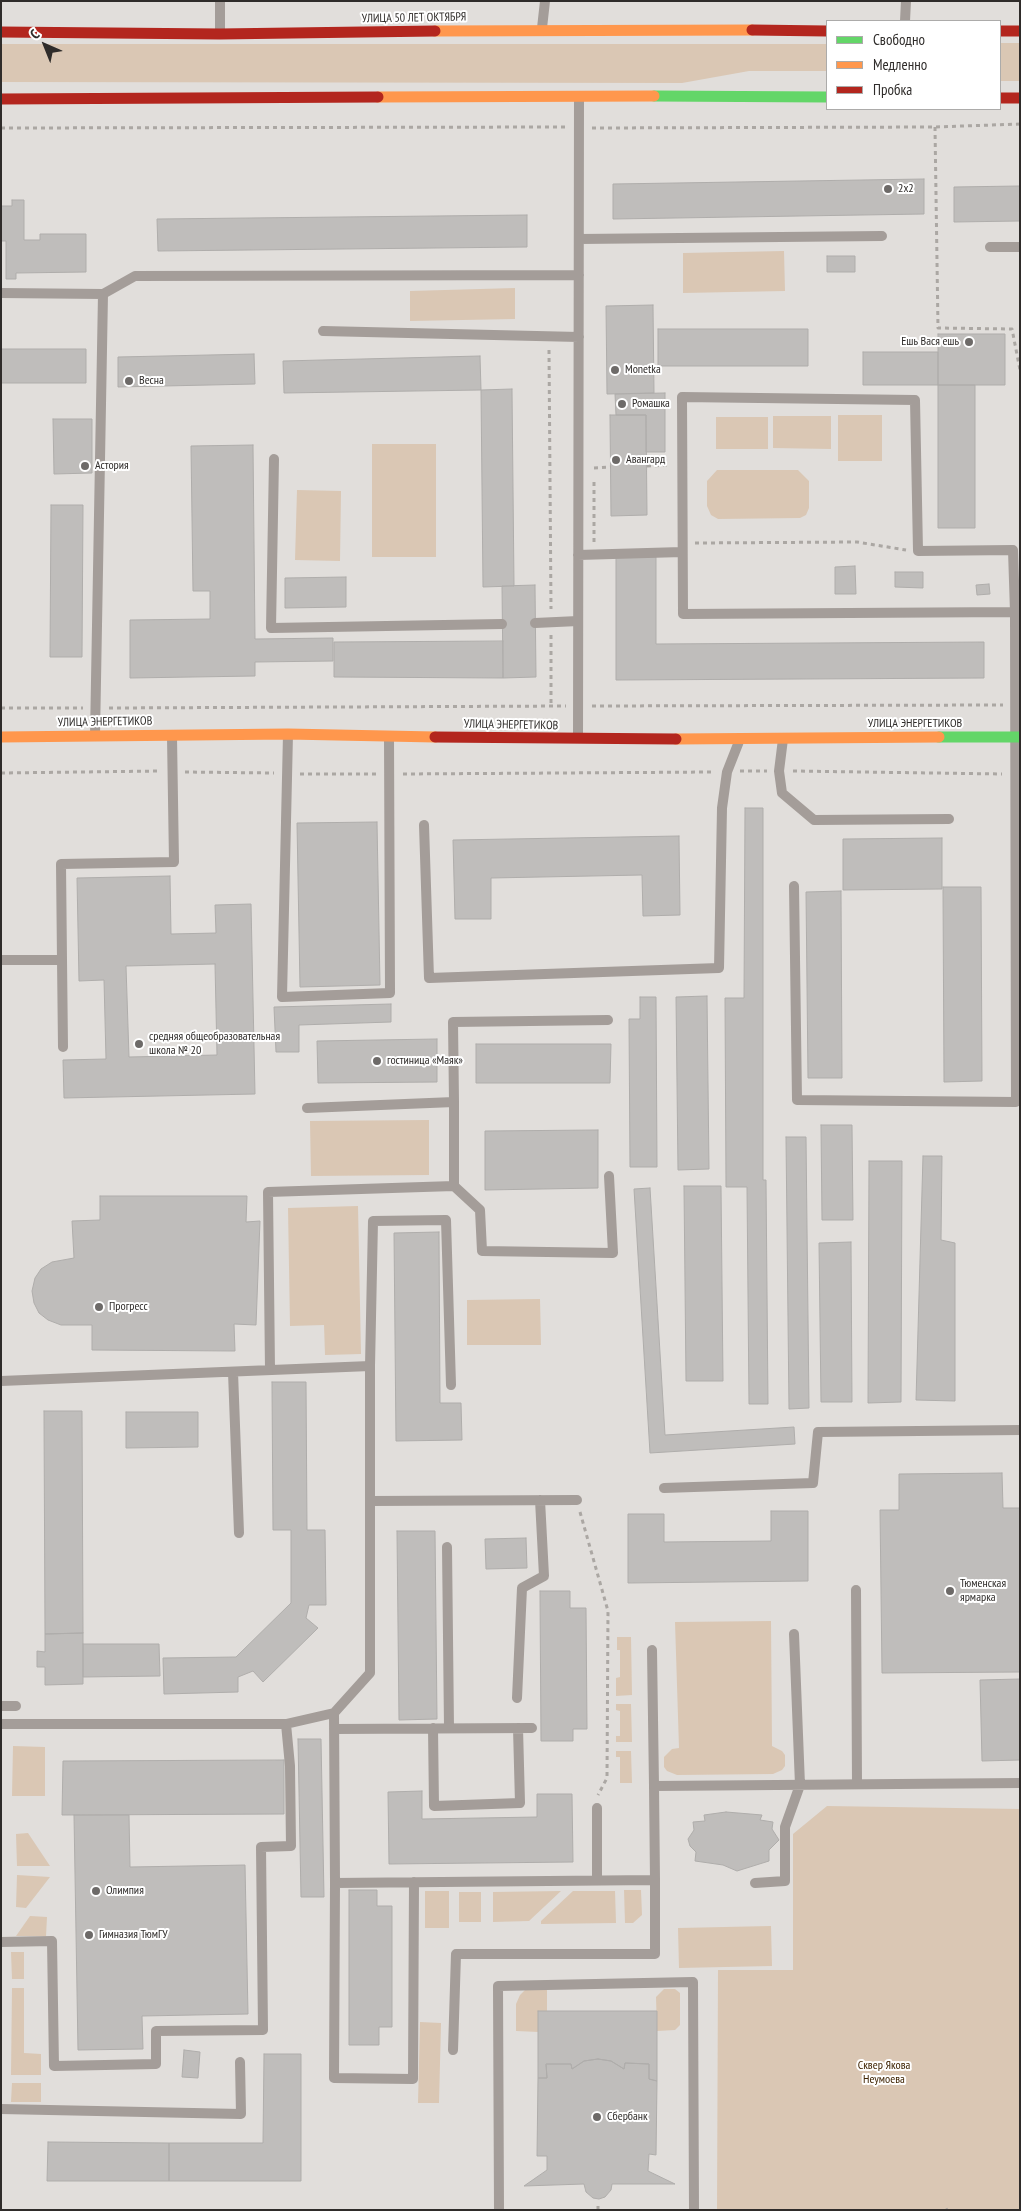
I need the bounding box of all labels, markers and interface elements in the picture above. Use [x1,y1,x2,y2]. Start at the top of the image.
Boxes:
street label: УЛИЦА 50 ЛЕТ ОКТЯБРЯ [362,10,466,26]
north arrow [20,20,70,70]
legend [826,20,1001,110]
text: С [26,26,43,43]
text: Свободно [873,30,925,49]
text: Медленно [873,55,927,74]
text: Пробка [873,80,912,99]
place label: 2х2 [898,182,914,196]
marker: 2х2 [882,183,894,195]
place label: Ешь Вася ешь [901,335,959,349]
marker: Ешь Вася ешь [963,336,975,348]
place label: Monetka [625,363,661,377]
marker: Monetka [609,364,621,376]
place label: Весна [139,374,164,388]
marker: Весна [123,375,135,387]
place label: Ромашка [632,397,670,411]
marker: Ромашка [616,398,628,410]
place label: Авангард [626,453,665,467]
marker: Авангард [610,454,622,466]
place label: Астория [95,459,129,473]
marker: Астория [79,460,91,472]
street label: УЛИЦА ЭНЕРГЕТИКОВ [58,714,152,730]
street label: УЛИЦА ЭНЕРГЕТИКОВ [464,717,558,733]
street label: УЛИЦА ЭНЕРГЕТИКОВ [868,717,962,731]
place label: средняя общеобразовательная школа № 20 [149,1030,280,1058]
marker: средняя общеобразовательная школа № 20 [133,1038,145,1050]
place label: гостиница «Маяк» [387,1054,463,1068]
marker: гостиница «Маяк» [371,1055,383,1067]
place label: Прогресс [109,1300,148,1314]
marker: Прогресс [93,1301,105,1313]
place label: Тюменская ярмарка [960,1577,1006,1605]
marker: Тюменская ярмарка [944,1585,956,1597]
place label: Олимпия [106,1884,144,1898]
marker: Олимпия [90,1885,102,1897]
place label: Гимназия ТюмГУ [99,1928,168,1942]
marker: Гимназия ТюмГУ [83,1929,95,1941]
park label: Сквер Якова Неумоева [858,2059,910,2087]
place label: Сбербанк [607,2110,648,2124]
marker: Сбербанк [591,2111,603,2123]

